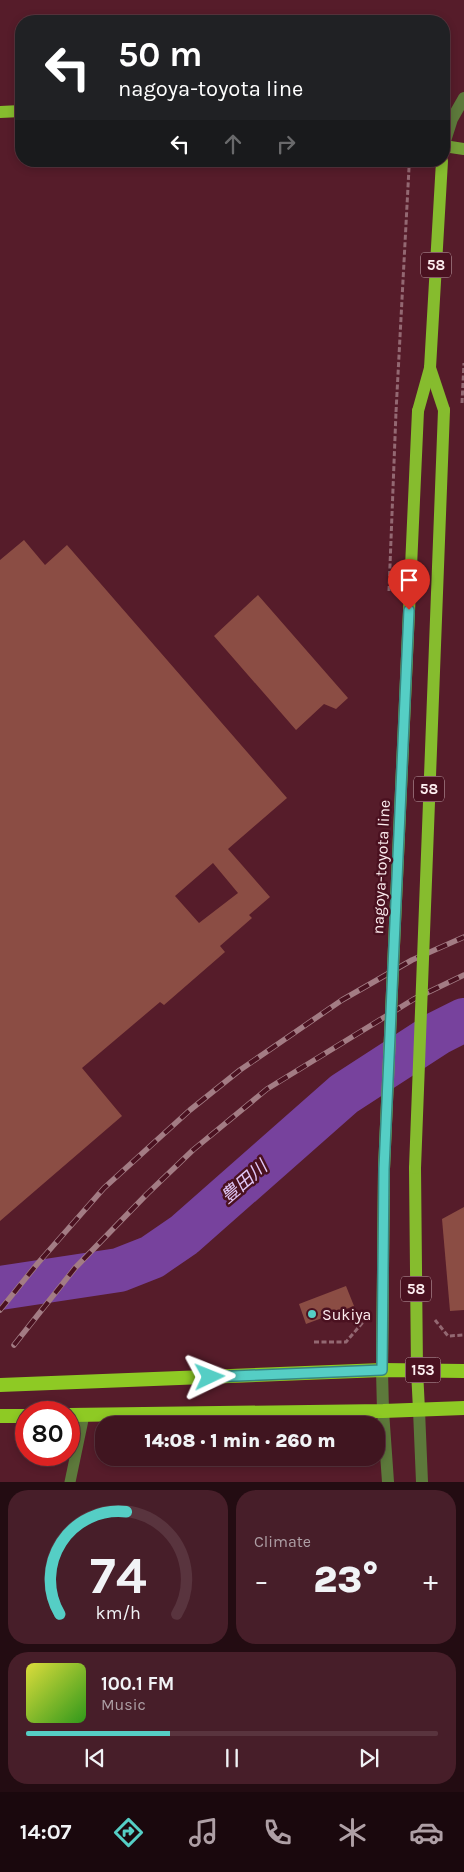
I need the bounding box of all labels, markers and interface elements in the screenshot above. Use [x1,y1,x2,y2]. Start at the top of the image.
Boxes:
text: 50 m [118,34,203,75]
icon: left [35,35,100,100]
text: nagoya-toyota line [118,76,303,102]
icon: left [166,130,194,158]
icon: ahead [219,130,247,158]
icon: right [272,130,300,158]
road number: 58 [421,252,451,278]
pin [388,559,430,610]
icon: arrive [395,566,423,594]
road number: 58 [414,776,444,802]
street label: nagoya-toyota line [368,799,394,935]
water label: 豊田川 [216,1155,273,1208]
road number: 58 [401,1276,431,1302]
place label: Sukiya [322,1305,371,1324]
marker: Sukiya [306,1308,318,1320]
position arrow [183,1350,235,1402]
road number: 153 [406,1358,440,1382]
speed limit sign: 80 [15,1401,80,1466]
text: 14:08 · 1 min · 260 m [144,1430,336,1452]
text: Climate [254,1532,311,1551]
text: 74 [90,1545,146,1606]
text: 23° [313,1557,379,1602]
text: − [254,1564,269,1597]
text: + [423,1564,438,1597]
text: km/h [95,1603,141,1624]
text: 100.1 FM [101,1673,174,1695]
text: Music [101,1695,146,1714]
icon: previous [81,1744,109,1772]
icon: pause [218,1744,246,1772]
icon: next [355,1744,383,1772]
icon: directions [111,1815,146,1850]
icon: music [186,1815,221,1850]
icon: phone [260,1815,295,1850]
icon: climate [335,1815,370,1850]
icon: car [409,1815,444,1850]
text: 14:07 [20,1819,72,1845]

